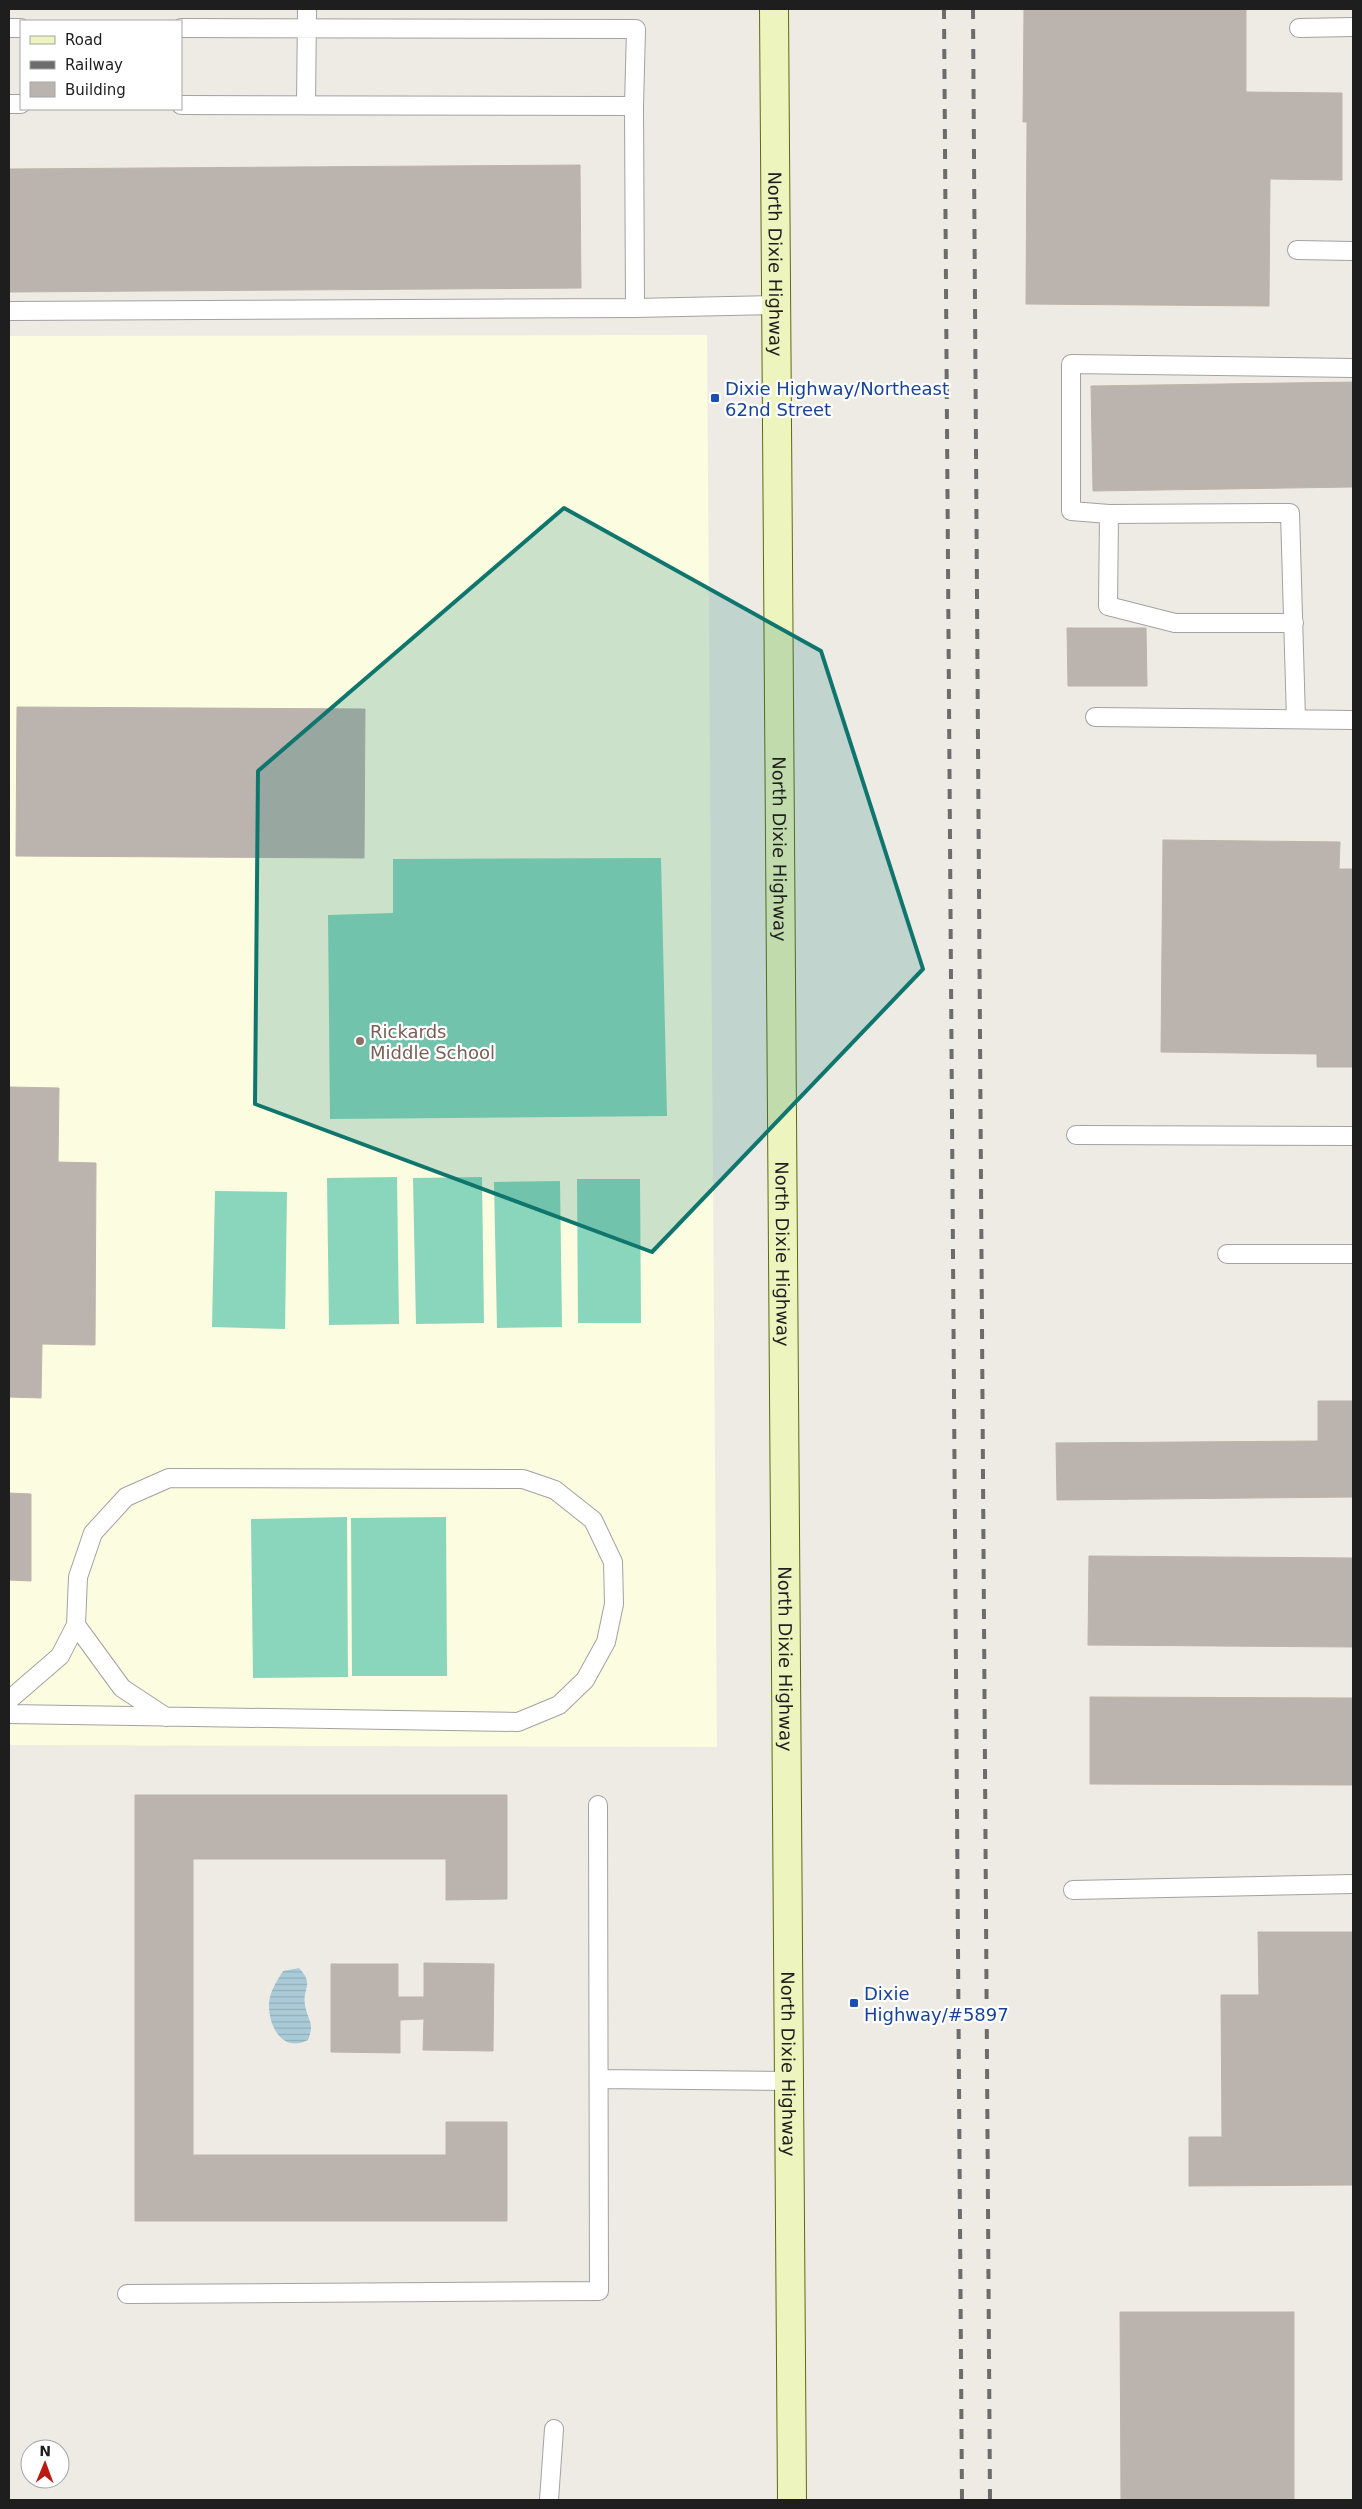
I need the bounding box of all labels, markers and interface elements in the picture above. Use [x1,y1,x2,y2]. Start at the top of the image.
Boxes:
legend [20,20,182,110]
text: Road [65,31,103,49]
text: Railway [65,56,123,74]
text: Building [65,81,126,99]
street label: North Dixie Highway [765,171,787,357]
place label: Dixie Highway/Northeast 62nd Street [725,378,949,420]
marker: Dixie Highway/Northeast 62nd Street [709,392,721,404]
street label: North Dixie Highway [769,756,791,942]
place label: Rickards Middle School [370,1021,495,1063]
marker: Rickards Middle School [354,1035,366,1047]
street label: North Dixie Highway [772,1161,794,1347]
street label: North Dixie Highway [775,1566,797,1752]
street label: North Dixie Highway [778,1971,800,2157]
place label: Dixie Highway/#5897 [864,1983,1009,2025]
marker: Dixie Highway/#5897 [848,1997,860,2009]
north arrow [20,2439,70,2489]
text: N [39,2443,51,2459]

